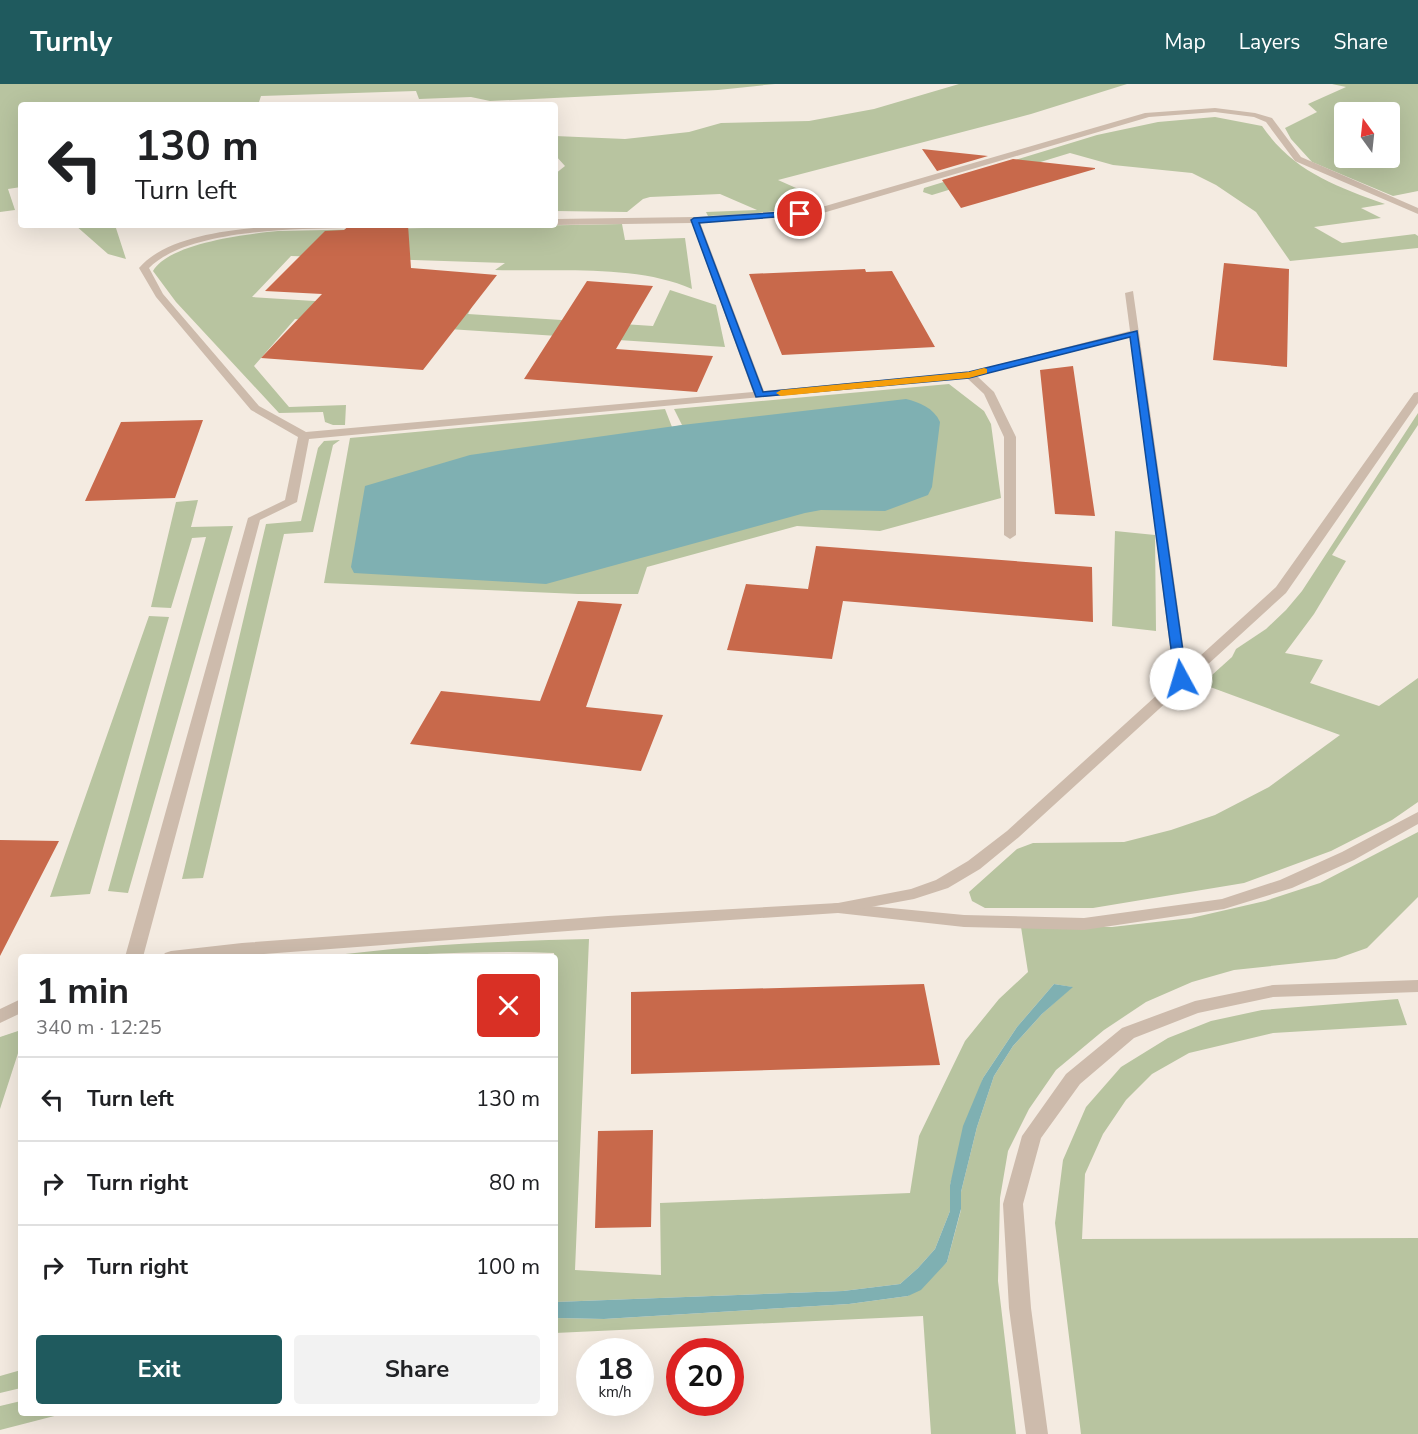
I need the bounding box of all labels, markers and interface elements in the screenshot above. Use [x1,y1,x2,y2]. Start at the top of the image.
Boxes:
text: Turnly [30,23,112,61]
text: Map [1164,28,1206,56]
text: Layers [1239,28,1300,56]
text: Share [1333,28,1388,56]
north arrow [1334,102,1400,168]
map controls [1334,102,1400,168]
text: 130 m [135,118,259,175]
icon: left [36,126,114,204]
text: Turn left [135,172,236,209]
pin [774,188,825,239]
icon: arrive [783,197,816,230]
position arrow [1149,647,1213,711]
text: 1 min [36,967,129,1016]
button: close [477,974,540,1037]
text: 340 m · 12:25 [36,1014,162,1041]
icon: left [36,1083,69,1116]
text: Turn left [87,1084,174,1114]
text: 130 m [476,1084,540,1114]
icon: right [36,1167,69,1200]
text: Turn right [87,1168,188,1198]
text: 80 m [489,1168,540,1198]
icon: right [36,1251,69,1284]
text: Turn right [87,1252,188,1282]
text: 100 m [476,1252,540,1282]
button: Exit [36,1335,282,1404]
button: Share [294,1335,540,1404]
speed limit sign: 20 [666,1338,744,1416]
text: 18 [597,1349,633,1390]
text: km/h [598,1382,632,1402]

